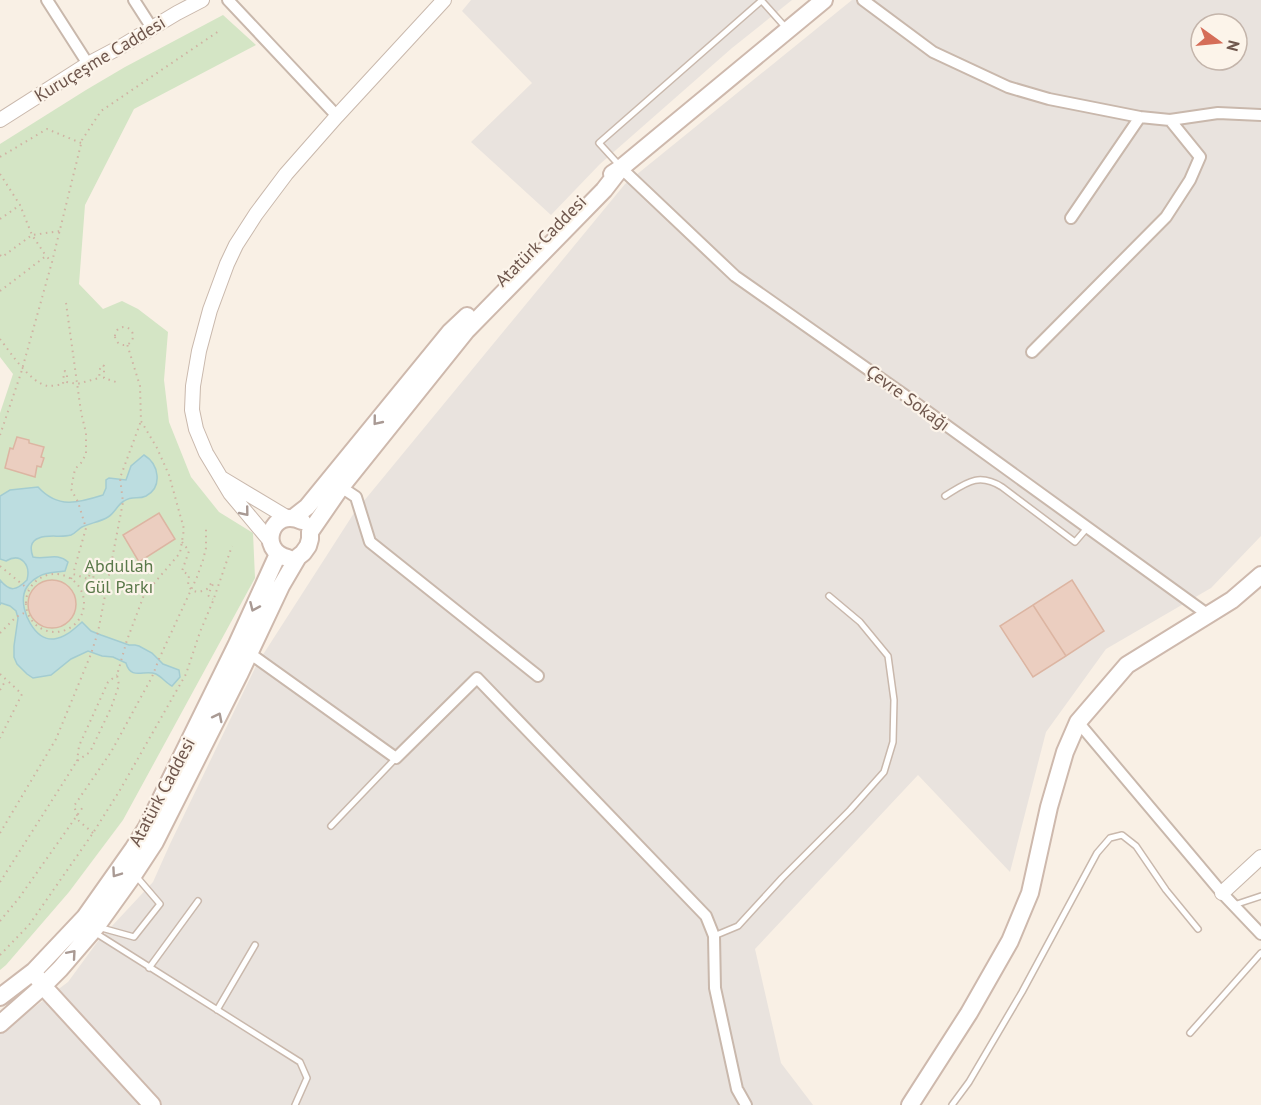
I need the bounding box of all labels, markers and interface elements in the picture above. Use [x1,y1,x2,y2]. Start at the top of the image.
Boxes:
street label: Kuruçeşme Caddesi [30,10,169,107]
north arrow [1189,12,1249,72]
text: N [1222,38,1245,54]
street label: Atatürk Caddesi [490,190,591,291]
street label: Çevre Sokağı [862,359,955,436]
one-way arrow [373,414,384,425]
one-way arrow [237,505,248,516]
park label: Abdullah Gül Parkı [85,554,153,598]
one-way arrow [249,601,261,612]
one-way arrow [210,713,222,724]
street label: Atatürk Caddesi [123,733,200,850]
one-way arrow [112,867,123,878]
one-way arrow [65,950,76,961]

